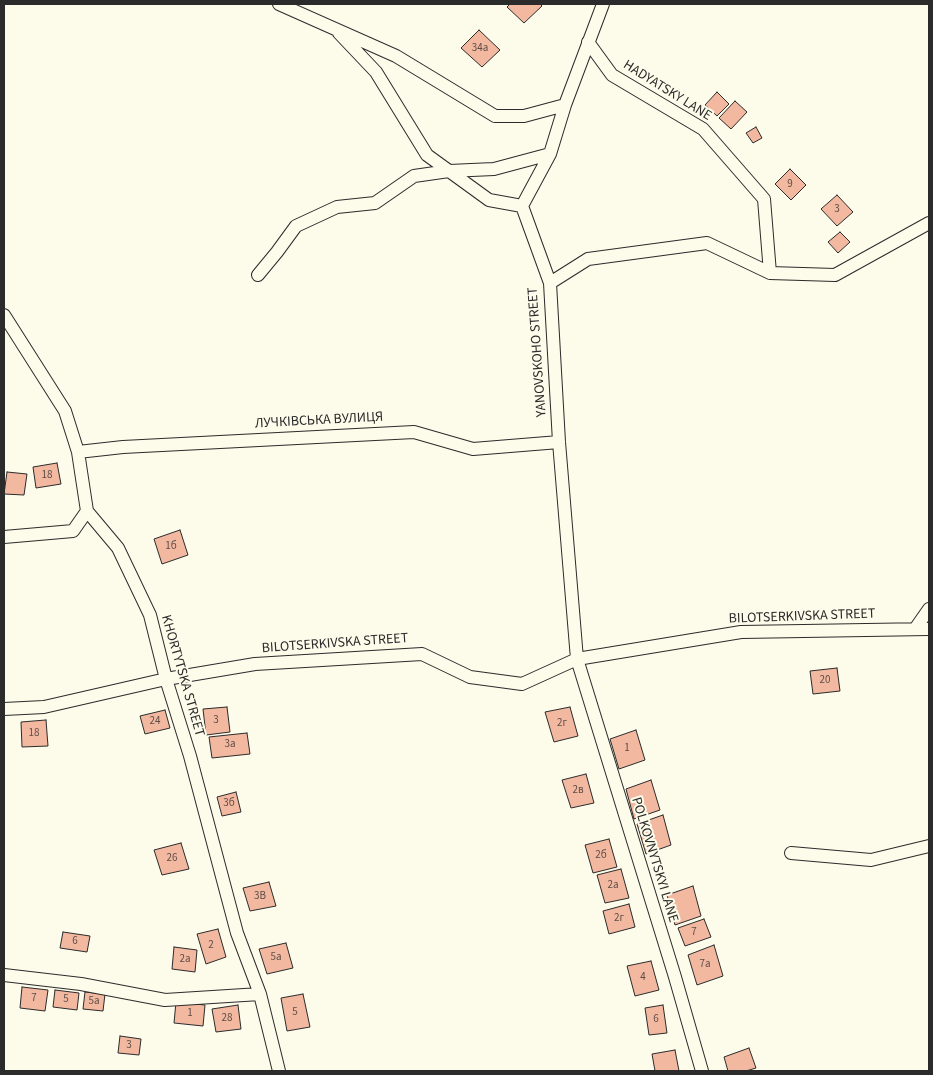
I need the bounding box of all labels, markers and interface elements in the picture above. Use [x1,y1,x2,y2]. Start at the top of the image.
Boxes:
house number: 34а [472,42,488,56]
street label: HADYATSKY LANE [620,57,714,125]
house number: 9 [787,178,793,192]
house number: 3 [834,203,840,217]
street label: YANOVSKOHO STREET [525,287,551,417]
street label: ЛУЧКІВСЬКА ВУЛИЦЯ [254,409,384,433]
house number: 18 [42,469,52,483]
house number: 1б [165,540,177,554]
street label: BILOTSERKIVSKA STREET [728,606,876,628]
street label: KHORTYTSKA STREET [157,613,207,739]
street label: BILOTSERKIVSKA STREET [261,631,409,657]
house number: 20 [820,674,830,688]
house number: 3 [213,714,219,728]
house number: 24 [150,715,160,729]
house number: 2г [557,717,567,731]
house number: 18 [29,727,39,741]
house number: 3а [224,738,236,752]
house number: 1 [624,742,630,756]
house number: 2в [572,784,584,798]
street label: POLKOVNYTSKYI LANE [627,795,681,925]
house number: 3б [223,797,235,811]
house number: 2б [595,849,607,863]
house number: 26 [167,852,177,866]
house number: 2а [607,879,619,893]
house number: 3В [254,890,266,904]
house number: 2г [614,912,624,926]
house number: 7 [691,926,697,940]
house number: 6 [72,935,78,949]
house number: 2 [208,939,214,953]
house number: 5а [270,951,282,965]
house number: 2а [179,953,191,967]
house number: 7а [699,958,711,972]
house number: 4 [640,971,646,985]
house number: 7 [31,992,37,1006]
house number: 5 [63,993,69,1007]
house number: 5а [88,995,100,1009]
house number: 5 [292,1006,298,1020]
house number: 1 [187,1007,193,1021]
house number: 28 [222,1012,232,1026]
house number: 6 [653,1013,659,1027]
house number: 3 [126,1039,132,1053]

